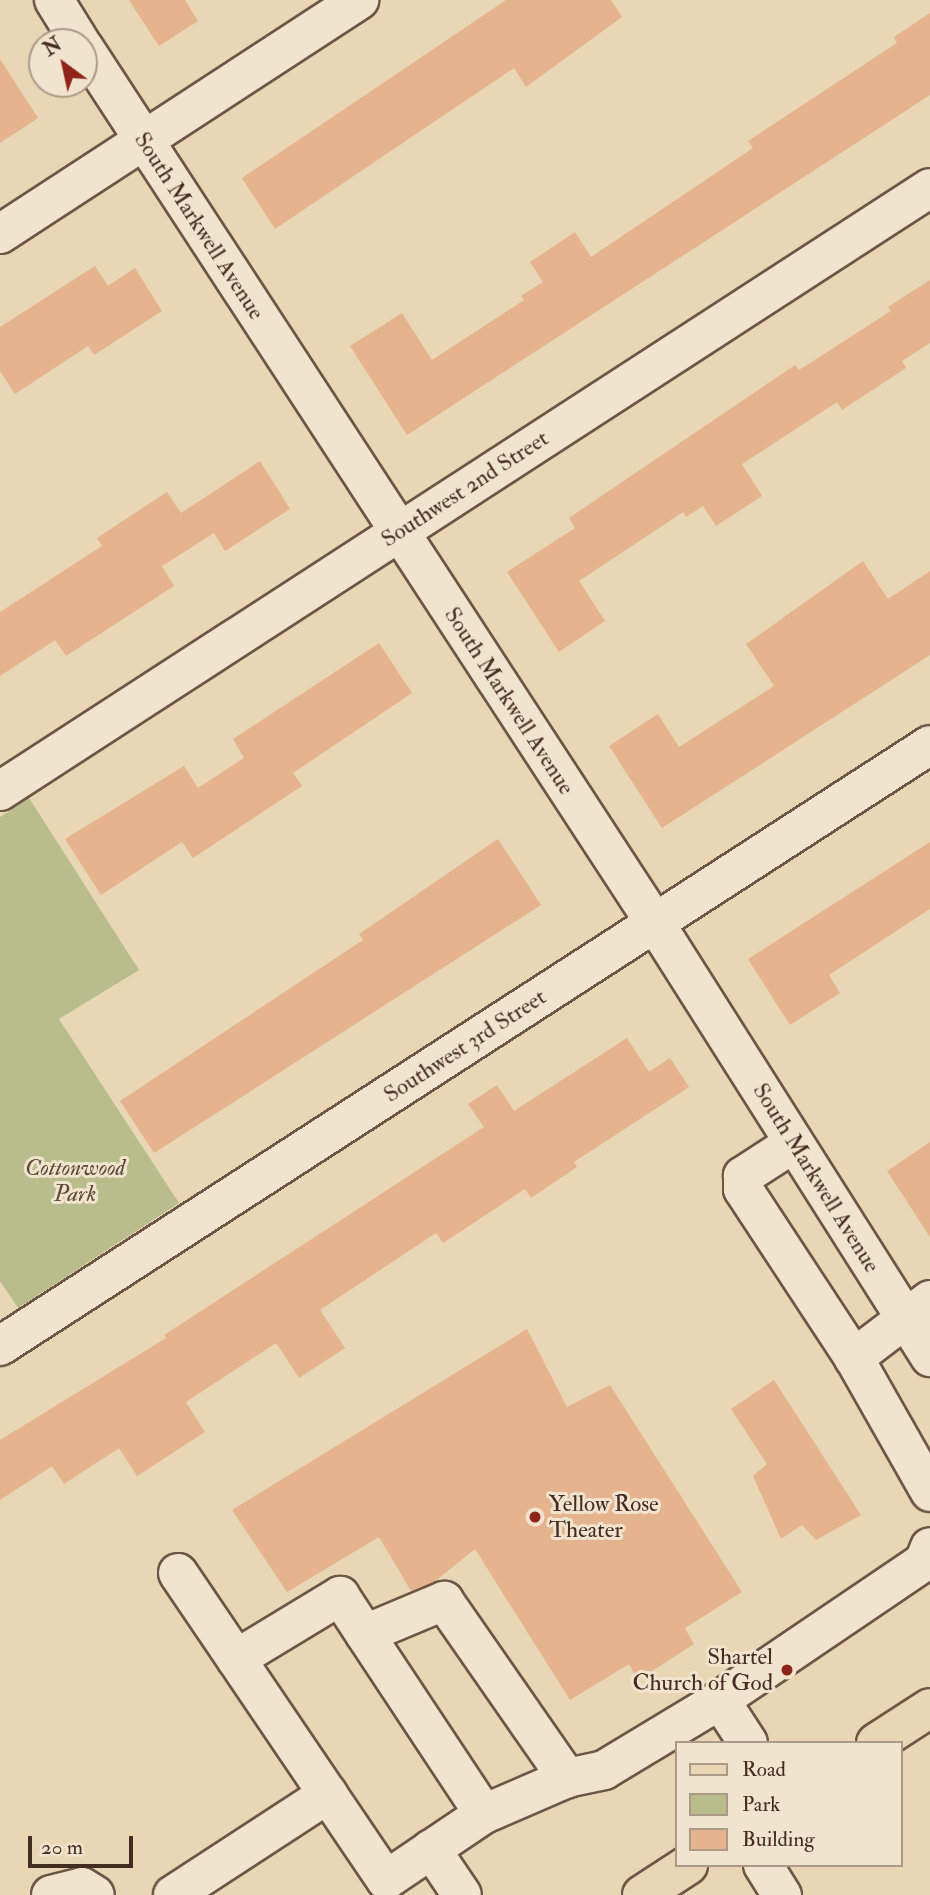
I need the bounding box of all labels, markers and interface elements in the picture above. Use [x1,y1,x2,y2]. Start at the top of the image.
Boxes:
north arrow [28,28,98,98]
text: N [39,32,66,62]
street label: South Markwell Avenue [128,127,270,325]
street label: Southwest 2nd Street [376,425,554,553]
street label: South Markwell Avenue [438,602,580,800]
street label: Southwest 3rd Street [379,983,551,1109]
street label: South Markwell Avenue [747,1078,885,1278]
park label: Cottonwood Park [25,1154,125,1208]
place label: Yellow Rose Theater [549,1490,659,1544]
marker: Yellow Rose Theater [527,1509,543,1525]
place label: Shartel Church of God [633,1643,773,1697]
marker: Shartel Church of God [779,1662,795,1678]
legend [674,1741,902,1867]
text: Road [742,1756,786,1783]
text: Park [742,1791,780,1818]
scale bar [32,1822,136,1866]
text: Building [742,1826,815,1853]
text: 20 m [41,1834,83,1861]

